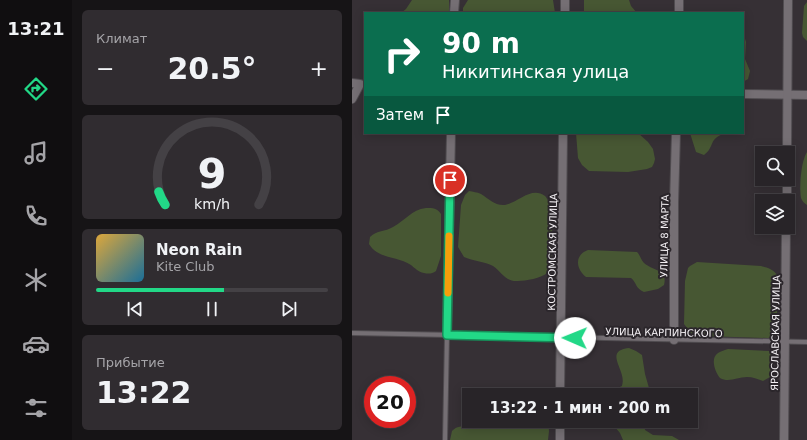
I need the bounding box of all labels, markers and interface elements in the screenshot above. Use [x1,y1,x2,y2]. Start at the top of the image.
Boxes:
text: 13:21 [7,18,65,39]
text: 90 m [442,27,520,60]
icon: right [376,28,428,80]
text: Климат [96,31,147,46]
text: 20.5° [167,51,257,86]
text: − [96,56,114,81]
text: + [310,56,328,81]
text: Никитинская улица [442,61,629,82]
icon: directions [22,75,50,103]
icon: arrive [432,104,454,126]
text: Затем [376,106,424,124]
icon: music [22,139,50,167]
map controls [755,146,795,234]
button: search [755,146,795,186]
text: 9 [198,149,226,198]
pin [433,163,467,197]
icon: arrive [439,169,461,191]
street label: КОСТРОМСКАЯ УЛИЦА [546,193,559,311]
street label: УЛИЦА 8 МАРТА [658,194,671,278]
button: layers [755,194,795,234]
text: km/h [194,196,230,212]
icon: phone [22,202,50,230]
text: Neon Rain [156,241,242,259]
text: Kite Club [156,259,215,274]
icon: climate [22,266,50,294]
street label: ЯРОСЛАВСКАЯ УЛИЦА [769,275,782,391]
icon: previous [124,298,146,320]
icon: pause [201,298,223,320]
icon: next [278,298,300,320]
position arrow [554,317,596,359]
street label: УЛИЦА КАРПИНСКОГО [605,326,723,339]
icon: car [22,330,50,358]
text: Прибытие [96,355,165,370]
text: 13:22 [96,375,192,410]
speed limit sign: 20 [364,376,416,428]
icon: filters [22,394,50,422]
text: 13:22 · 1 мин · 200 m [490,399,671,417]

